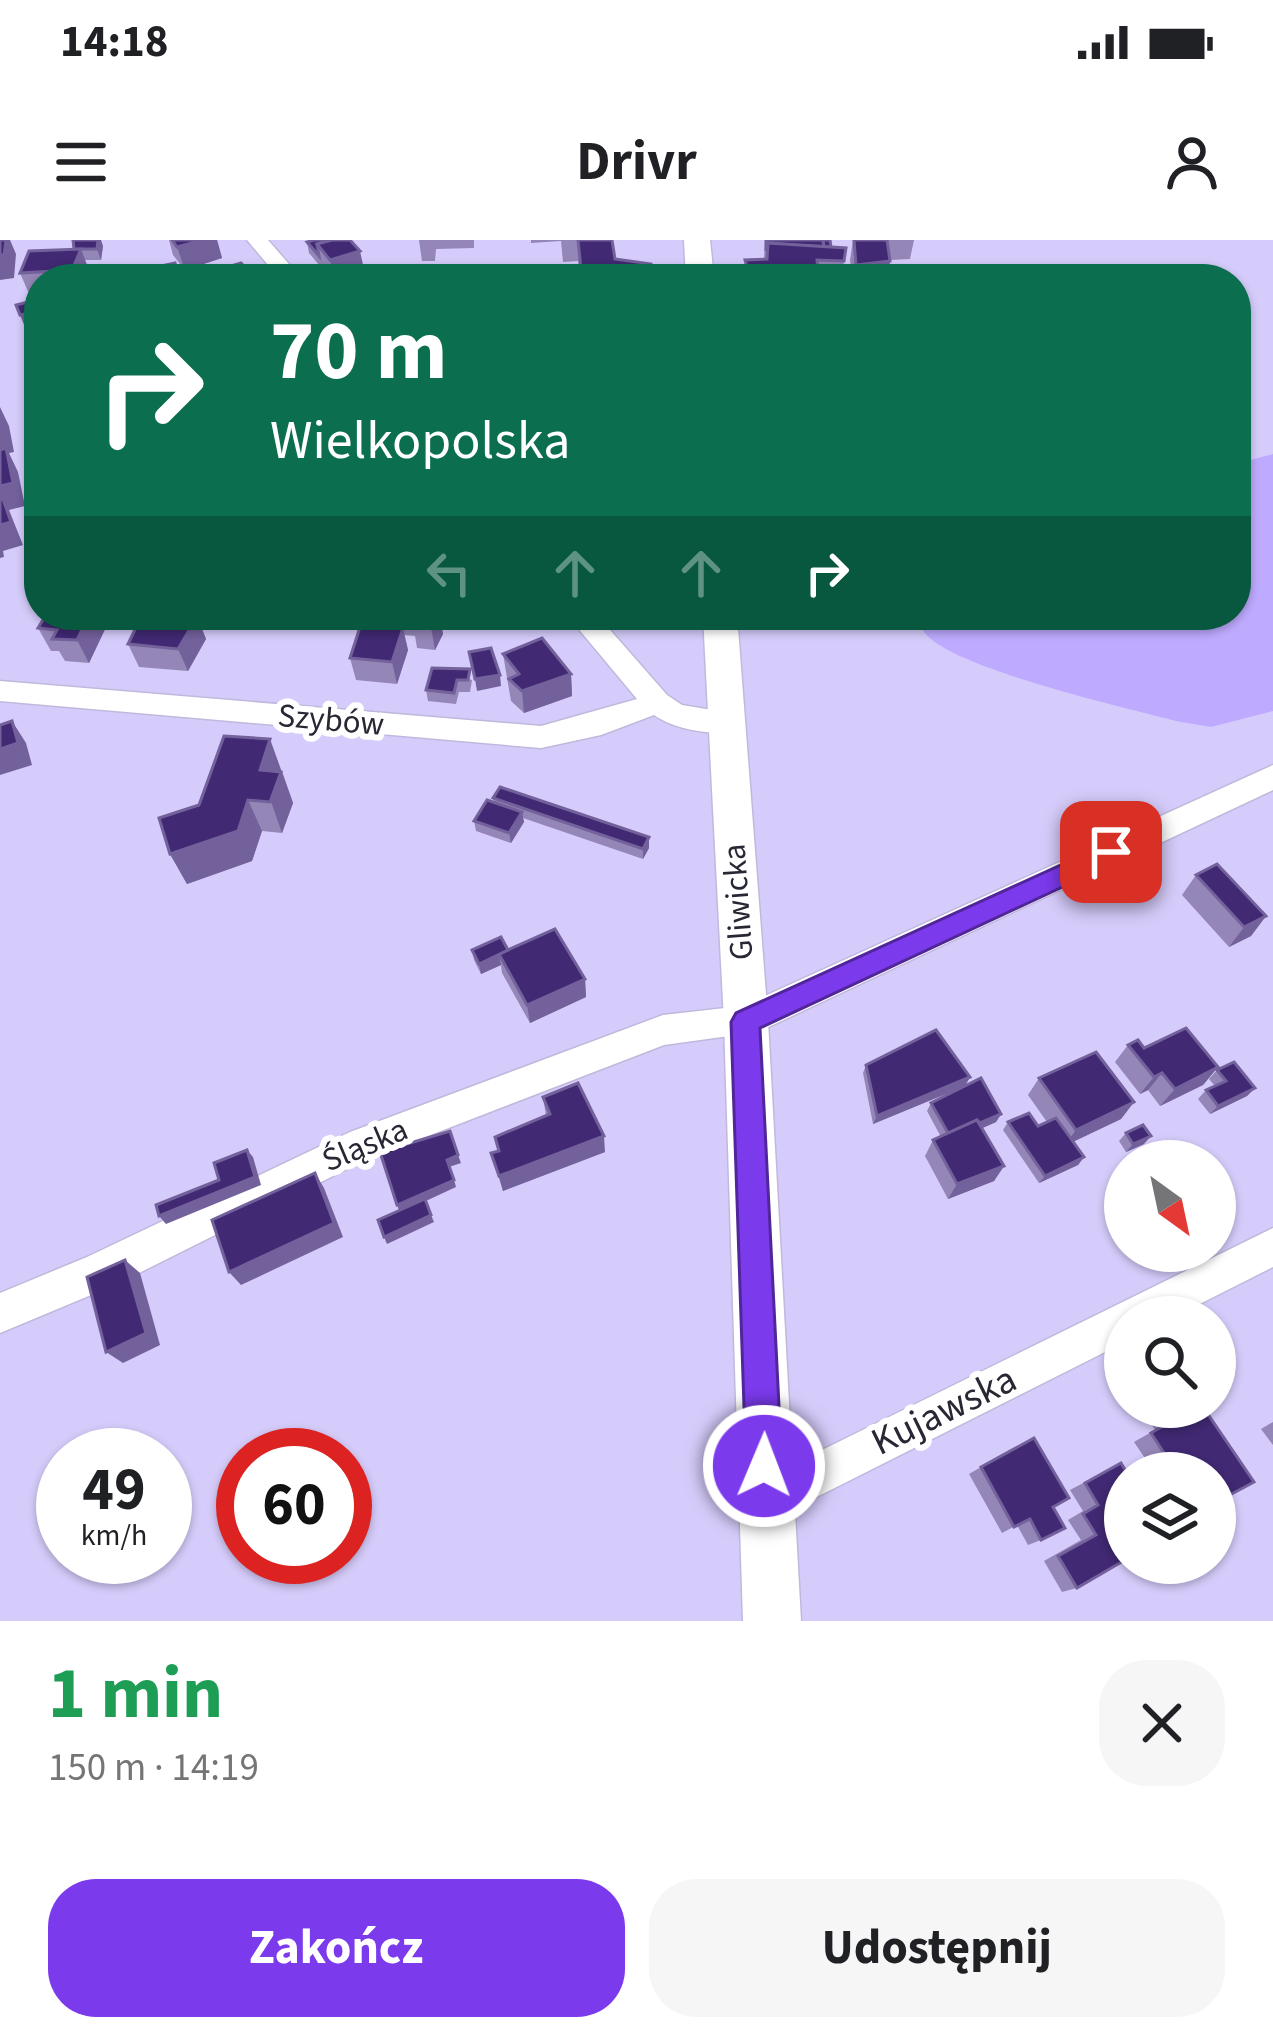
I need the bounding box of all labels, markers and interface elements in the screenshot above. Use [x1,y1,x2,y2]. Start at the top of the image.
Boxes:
text: 14:18 [60,10,169,74]
text: Drivr [576,124,697,201]
icon: menu [48,129,114,195]
icon: person [1159,129,1225,195]
text: 70 m [270,292,448,412]
icon: right [72,312,228,468]
text: Wielkopolska [270,403,570,480]
icon: left [416,540,482,606]
icon: ahead [542,540,608,606]
icon: ahead [668,540,734,606]
icon: right [794,540,860,606]
street label: Szybów [276,692,386,748]
pin [1060,801,1162,903]
icon: arrive [1078,819,1144,885]
street label: Gliwicka [710,842,766,962]
street label: Śląska [315,1106,415,1184]
north arrow [1104,1140,1236,1272]
map controls [1104,1140,1236,1584]
button: search [1104,1296,1236,1428]
street label: Kujawska [862,1352,1026,1470]
position arrow [701,1403,827,1529]
speed limit sign: 60 [216,1428,372,1584]
text: 49 [82,1448,146,1533]
button: layers [1104,1452,1236,1584]
text: km/h [81,1514,147,1557]
text: 1 min [48,1643,223,1746]
button: close [1099,1660,1225,1786]
text: 150 m · 14:19 [48,1740,259,1796]
button: Zakończ [48,1879,625,2017]
button: Udostępnij [649,1879,1225,2017]

